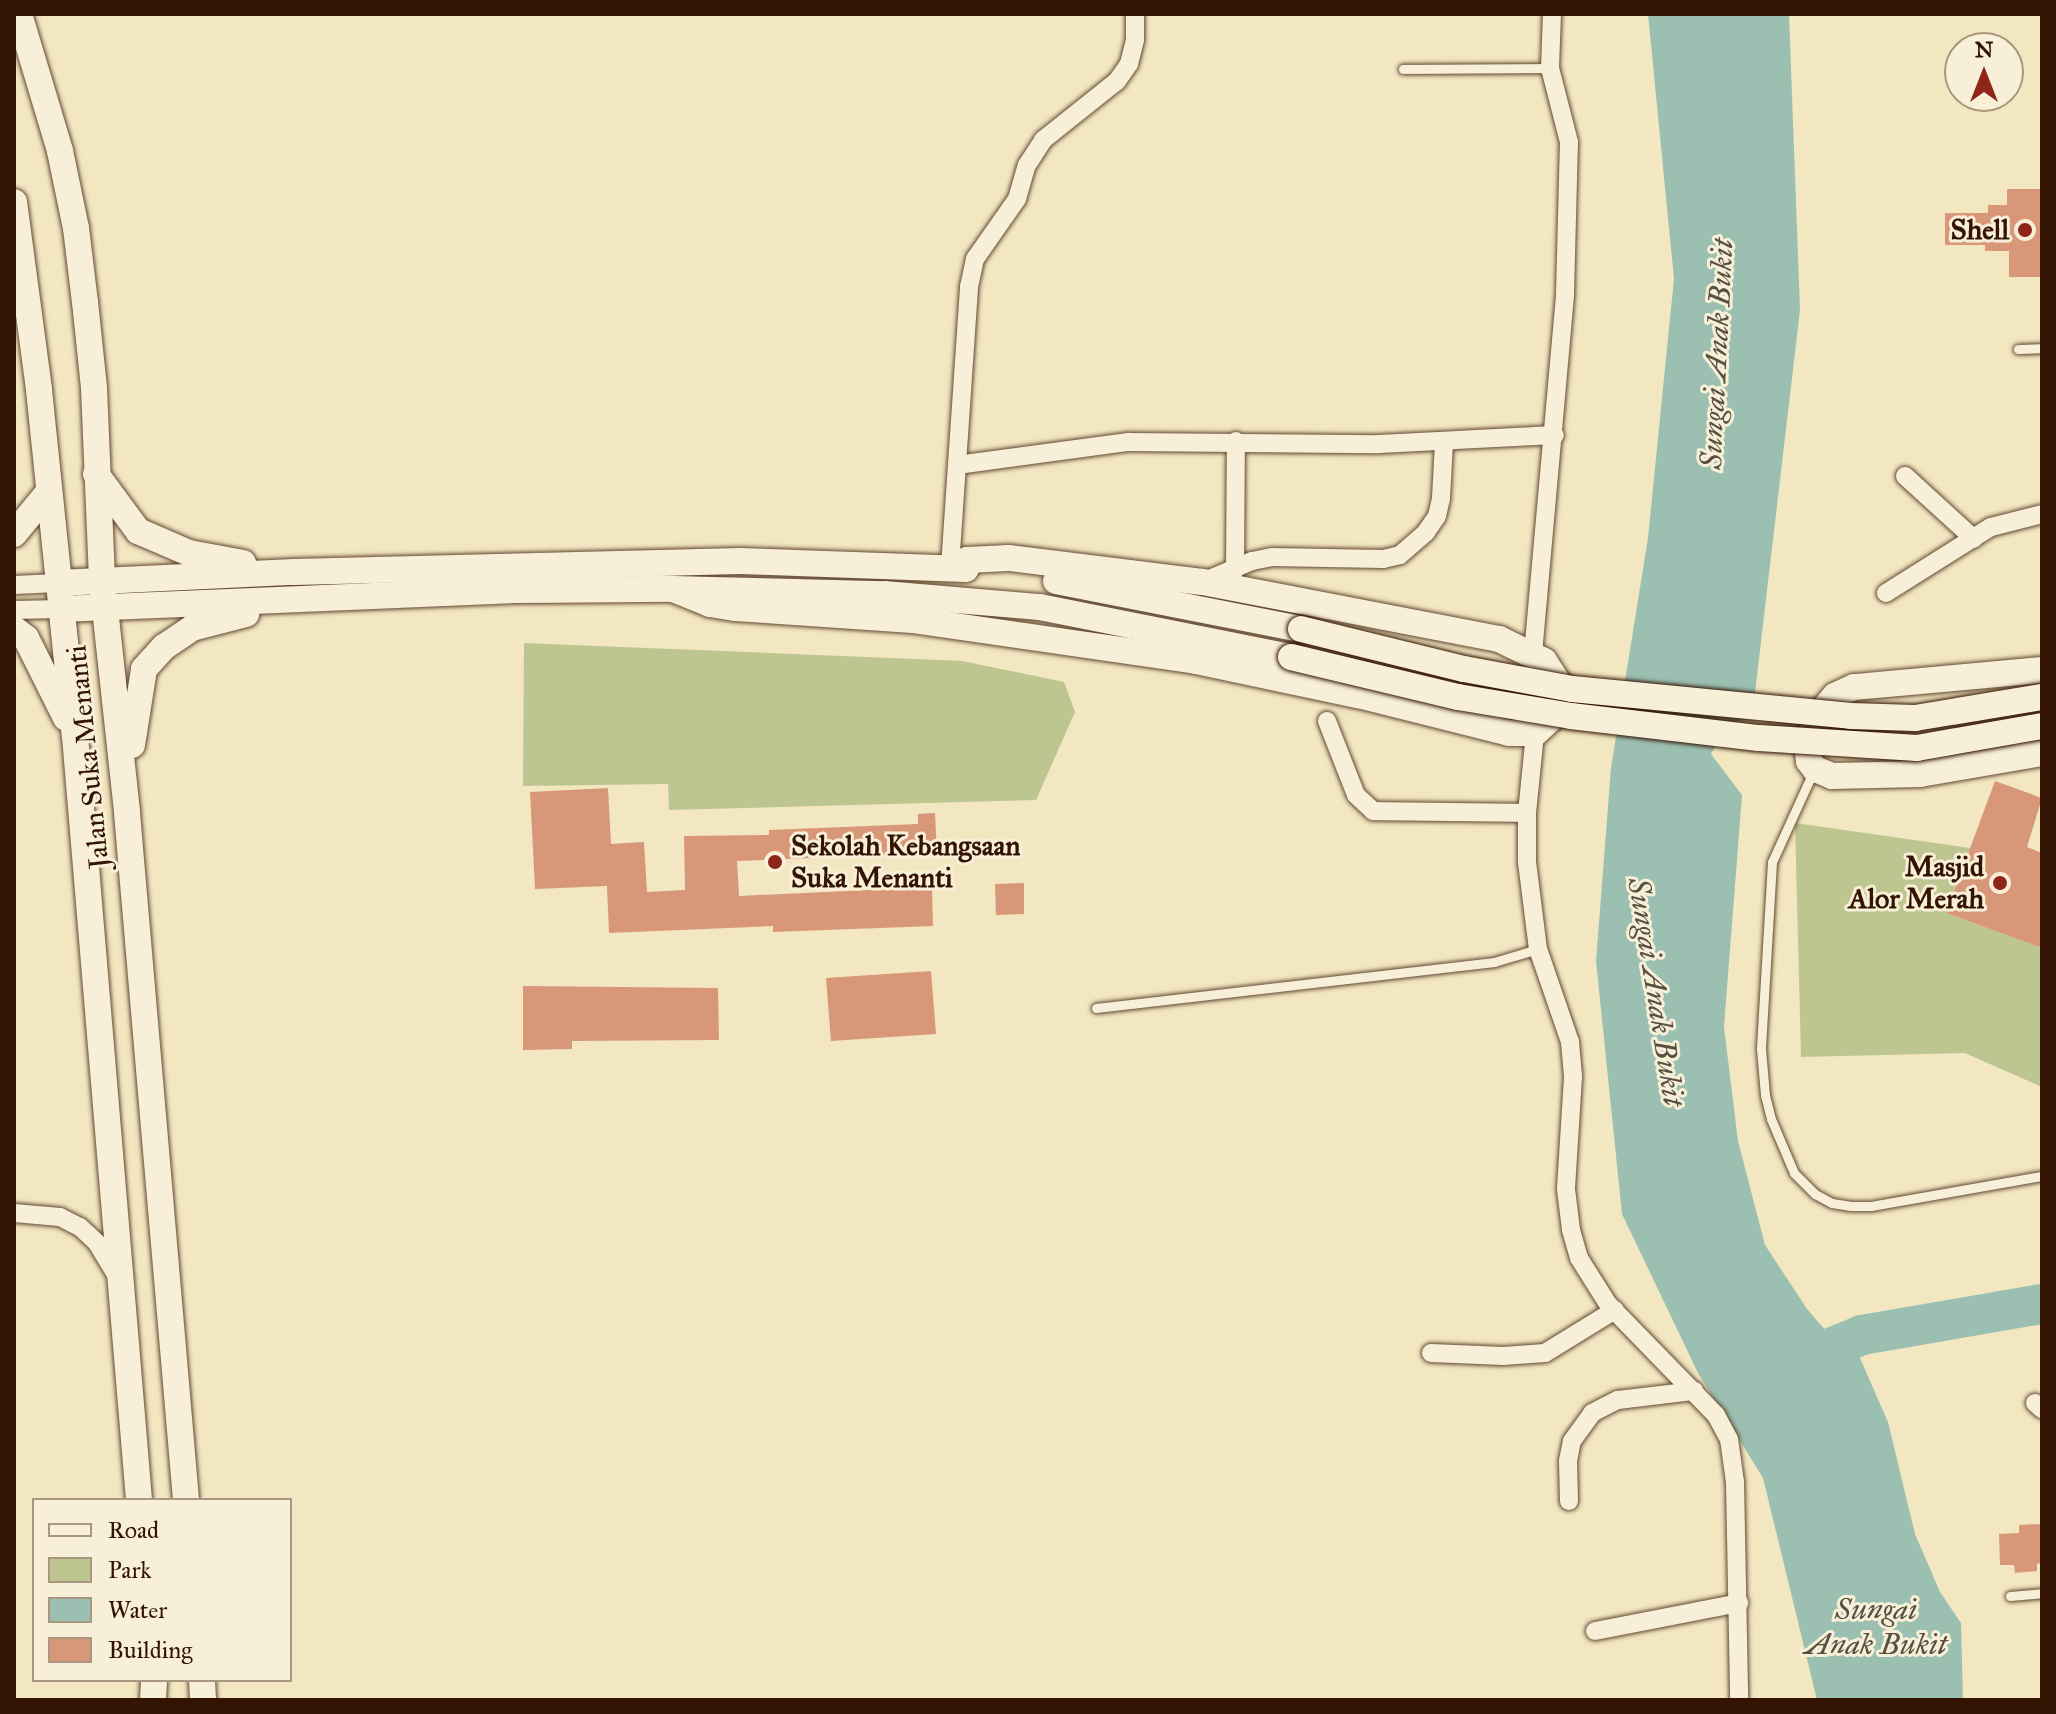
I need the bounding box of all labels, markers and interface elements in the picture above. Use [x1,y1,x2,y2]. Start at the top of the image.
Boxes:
north arrow [1944,32,2024,112]
text: N [1975,36,1993,63]
place label: Shell [1951,213,2009,247]
marker: Shell [2016,221,2034,239]
water label: Sungai Anak Bukit [1693,238,1741,470]
street label: Jalan Suka Menanti [60,643,116,871]
place label: Sekolah Kebangsaan Suka Menanti [791,829,1020,895]
place label: Masjid Alor Merah [1849,850,1984,916]
marker: Sekolah Kebangsaan Suka Menanti [766,853,784,871]
marker: Masjid Alor Merah [1991,874,2009,892]
water label: Sungai Anak Bukit [1620,875,1692,1109]
legend [32,1498,292,1682]
text: Road [108,1515,159,1545]
text: Park [108,1555,151,1585]
water label: Sungai Anak Bukit [1805,1591,1947,1662]
text: Water [108,1595,167,1625]
text: Building [108,1635,193,1665]

